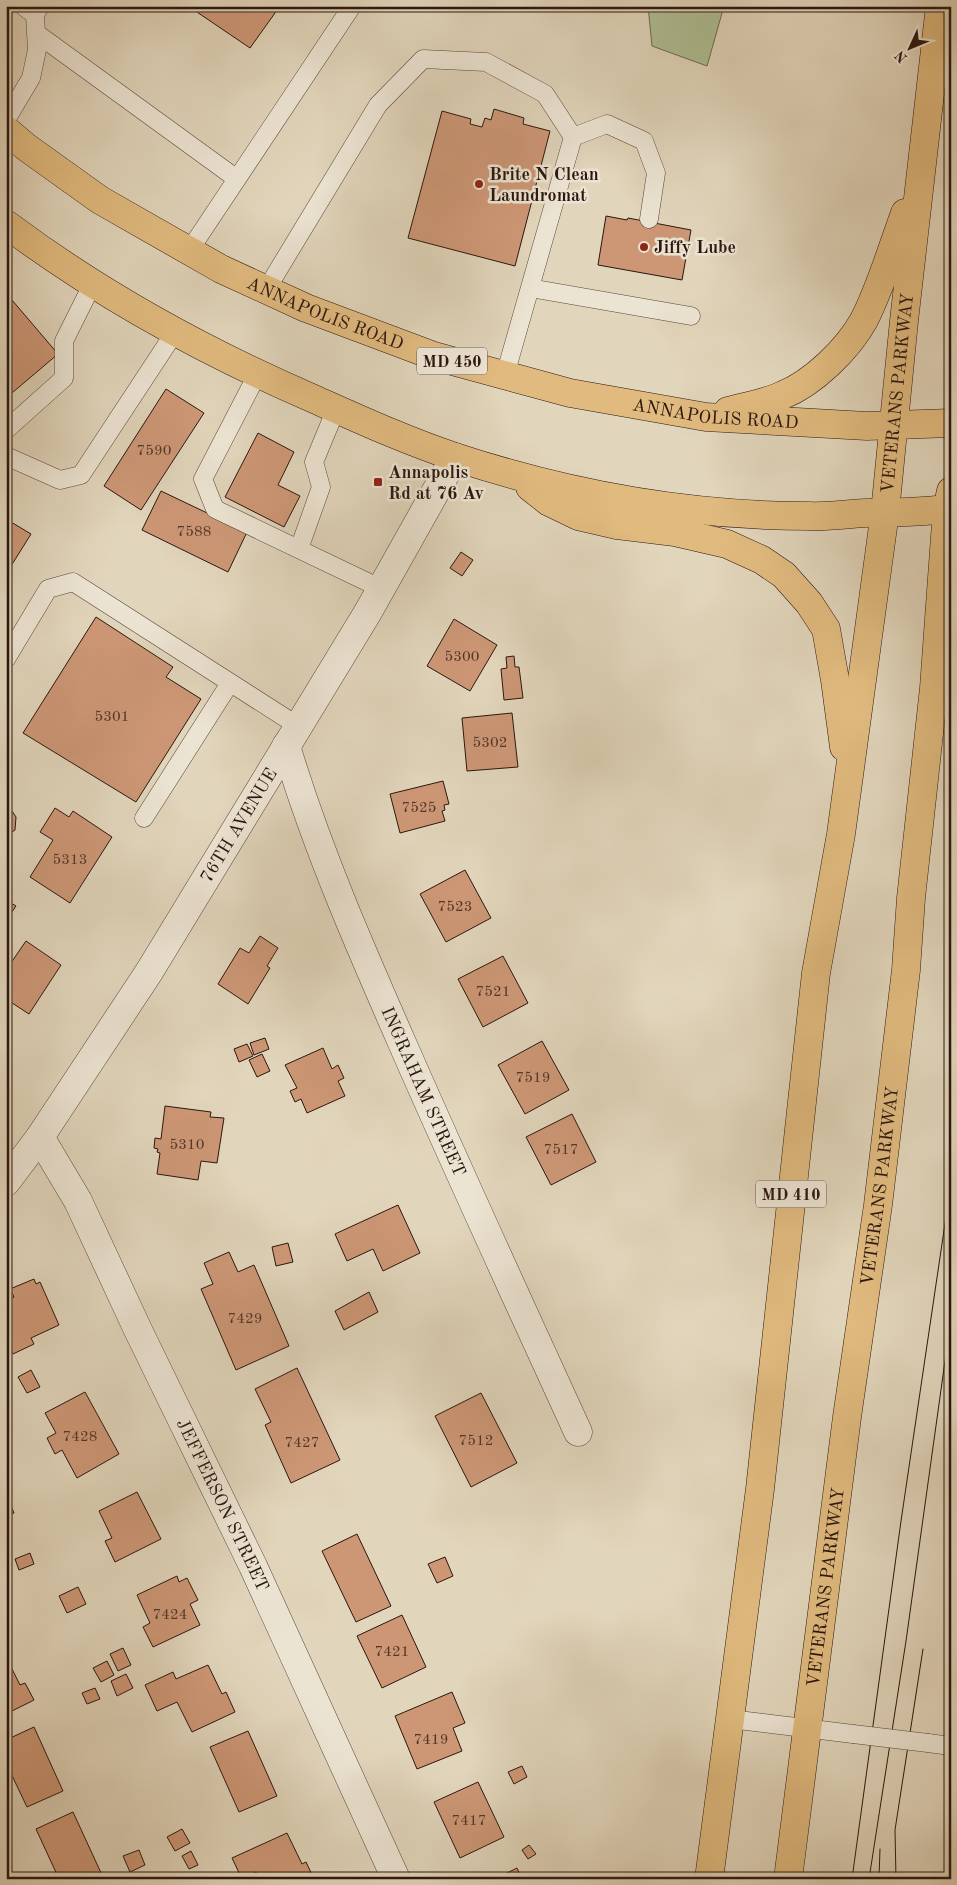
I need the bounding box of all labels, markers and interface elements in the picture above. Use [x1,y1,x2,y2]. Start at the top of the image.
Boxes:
north arrow [884,22,934,72]
text: N [892,47,910,65]
place label: Brite N Clean Laundromat [489,166,599,205]
marker: Brite N Clean Laundromat [473,178,485,190]
place label: Jiffy Lube [654,239,736,257]
marker: Jiffy Lube [638,241,650,253]
street label: ANNAPOLIS ROAD [244,274,406,354]
street label: VETERANS PARKWAY [879,292,917,494]
road number: MD 450 [417,348,487,374]
street label: ANNAPOLIS ROAD [631,396,799,432]
house number: 7590 [137,444,171,459]
place label: Annapolis Rd at 76 Av [388,464,484,503]
marker: Annapolis Rd at 76 Av [372,476,384,488]
house number: 7588 [177,525,211,540]
house number: 5300 [445,650,479,665]
house number: 5301 [95,710,129,725]
house number: 5302 [473,736,507,751]
street label: 76TH AVENUE [198,765,281,886]
house number: 7525 [402,801,436,816]
house number: 5313 [53,853,87,868]
house number: 7523 [438,900,472,915]
house number: 7521 [476,985,510,1000]
street label: INGRAHAM STREET [377,1004,468,1179]
house number: 7519 [516,1071,550,1086]
street label: VETERANS PARKWAY [858,1085,902,1287]
house number: 5310 [170,1138,204,1153]
house number: 7517 [544,1143,578,1158]
road number: MD 410 [756,1180,826,1208]
house number: 7429 [228,1312,262,1327]
street label: JEFFERSON STREET [173,1416,271,1594]
house number: 7428 [63,1430,97,1445]
house number: 7512 [459,1434,493,1449]
house number: 7427 [285,1436,319,1451]
street label: VETERANS PARKWAY [805,1487,848,1688]
house number: 7424 [153,1608,187,1623]
house number: 7421 [375,1645,409,1660]
house number: 7419 [414,1733,448,1748]
house number: 7417 [452,1814,486,1829]

